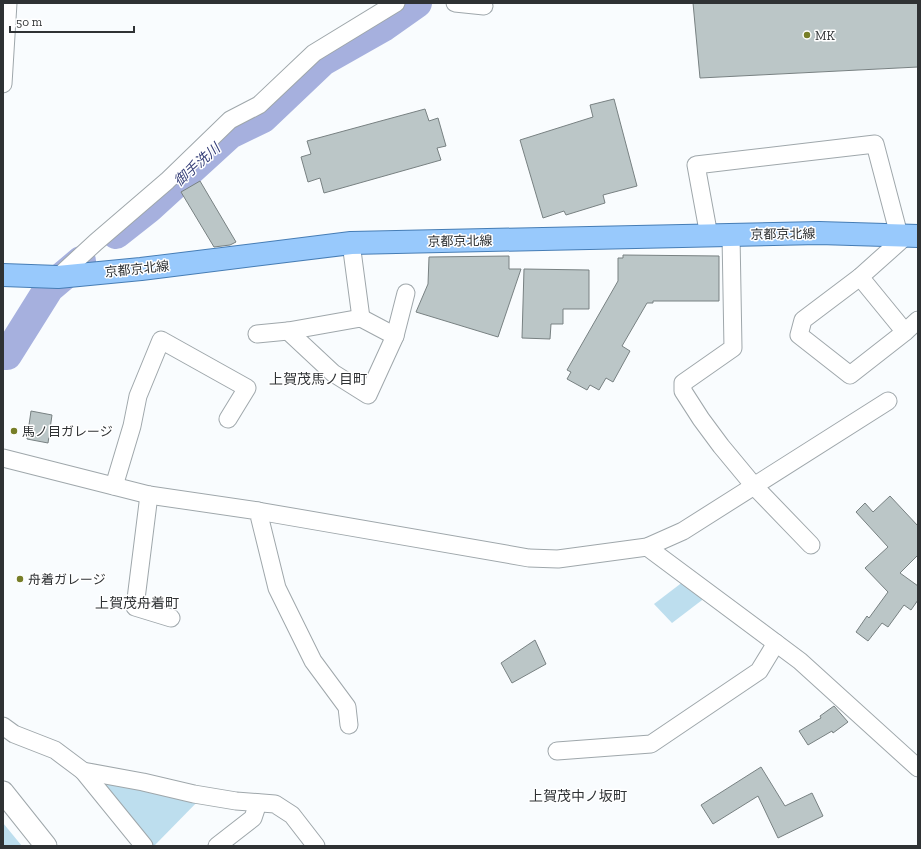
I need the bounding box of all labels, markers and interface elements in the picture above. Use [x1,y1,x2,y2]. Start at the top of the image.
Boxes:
scale bar [10,8,134,34]
text: 50 m [16,15,43,29]
place label: MK [815,28,835,43]
marker: MK [802,30,812,40]
water label: 御手洗川 [171,139,225,190]
street label: 京都京北線 [750,226,816,242]
street label: 京都京北線 [427,233,493,249]
street label: 京都京北線 [104,258,170,280]
district label: 上賀茂馬ノ目町 [269,371,367,388]
place label: 馬ノ目ガレージ [22,424,113,439]
marker: 馬ノ目ガレージ [9,426,19,436]
place label: 舟着ガレージ [28,572,106,587]
marker: 舟着ガレージ [15,574,25,584]
district label: 上賀茂舟着町 [95,595,179,612]
district label: 上賀茂中ノ坂町 [529,788,627,805]

